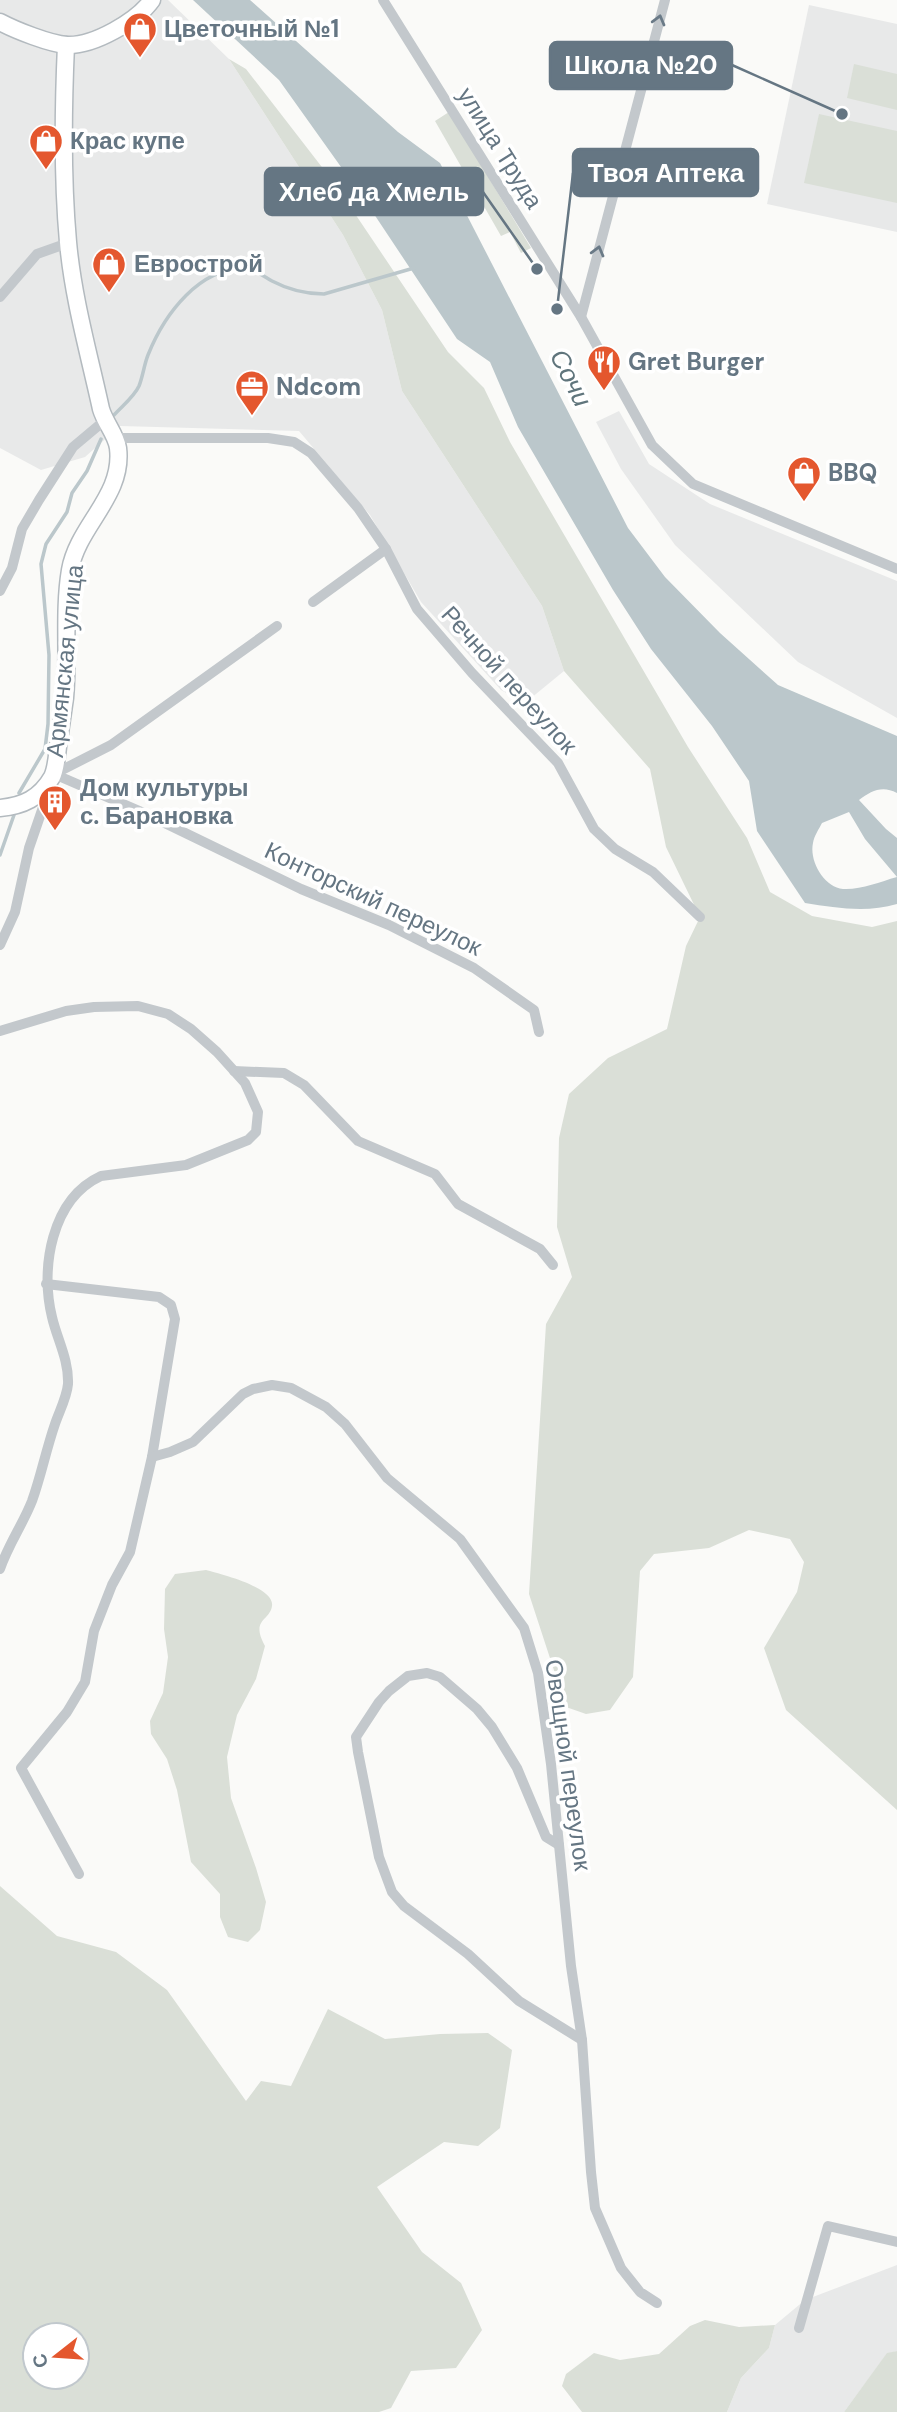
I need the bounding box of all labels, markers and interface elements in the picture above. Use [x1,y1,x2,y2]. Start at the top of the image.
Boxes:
shop icon: Цветочный №1 [121,10,159,59]
place label: Цветочный №1 [164,13,339,44]
one-way arrow [651,14,665,26]
callout: Школа №20 [550,42,732,89]
text: Школа №20 [564,48,718,82]
street label: улица Труда [451,81,550,215]
shop icon: Крас купе [27,122,65,171]
place label: Крас купе [70,125,185,156]
callout: Твоя Аптека [573,149,758,196]
text: Твоя Аптека [588,156,745,190]
callout: Хлеб да Хмель [265,168,483,215]
text: Хлеб да Хмель [279,175,469,209]
shop icon: Еврострой [90,245,128,294]
one-way arrow [590,245,604,257]
place label: Еврострой [134,248,263,279]
restaurant icon: Gret Burger [585,343,623,392]
water label: Сочи [542,344,600,412]
place label: Gret Burger [628,346,765,377]
office icon: Ndcom [233,368,271,417]
place label: Ndcom [276,371,361,402]
shop icon: BBQ [785,454,823,503]
place label: BBQ [828,457,877,488]
street label: Армянская улица [39,562,90,759]
street label: Речной переулок [435,599,584,761]
place label: Дом культуры с. Барановка [80,772,249,831]
building icon: Дом культуры с. Барановка [36,783,74,832]
street label: Конторский переулок [260,835,487,963]
street label: Овощной переулок [538,1657,599,1873]
north arrow [21,2321,91,2391]
text: С [26,2350,54,2371]

